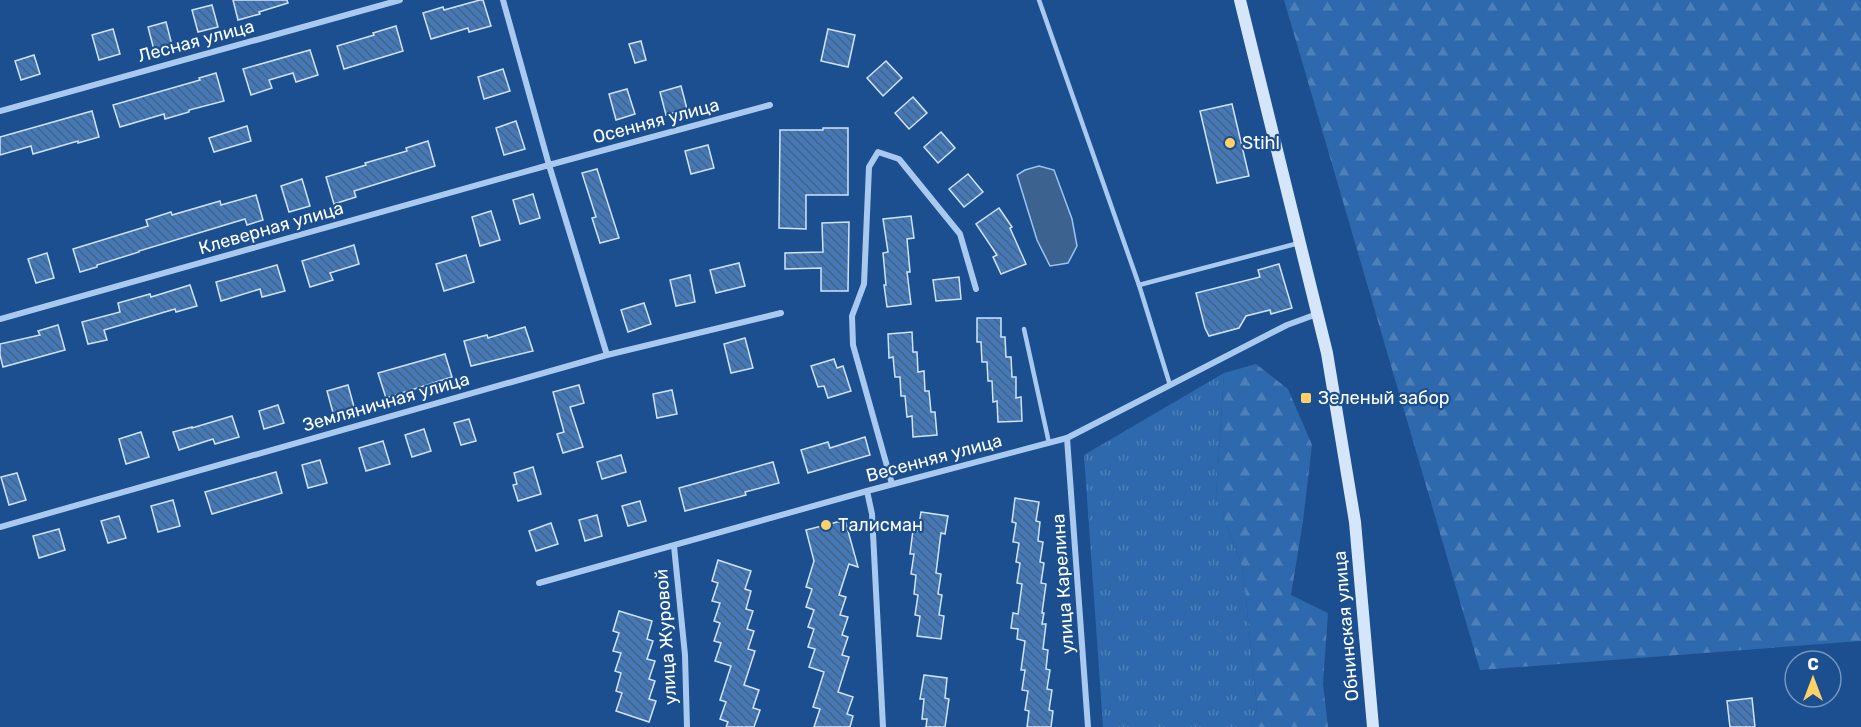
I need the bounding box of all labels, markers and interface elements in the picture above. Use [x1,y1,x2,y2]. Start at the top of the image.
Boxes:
street label: Лесная улица [135,15,257,67]
street label: Осенняя улица [590,94,722,148]
place label: Stihl [1242,132,1280,154]
marker: Stihl [1223,136,1237,150]
street label: Клеверная улица [196,197,346,259]
street label: Земляничная улица [300,368,472,436]
place label: Зеленый забор [1318,387,1449,409]
marker: Зеленый забор [1299,391,1313,405]
street label: Весенняя улица [864,429,1004,487]
street label: улица Карелина [1047,513,1079,655]
place label: Талисман [838,514,923,536]
marker: Талисман [819,518,833,532]
street label: Обнинская улица [1328,550,1364,702]
street label: улица Журовой [650,568,682,706]
north arrow [1783,649,1843,709]
text: С [1807,655,1819,674]

